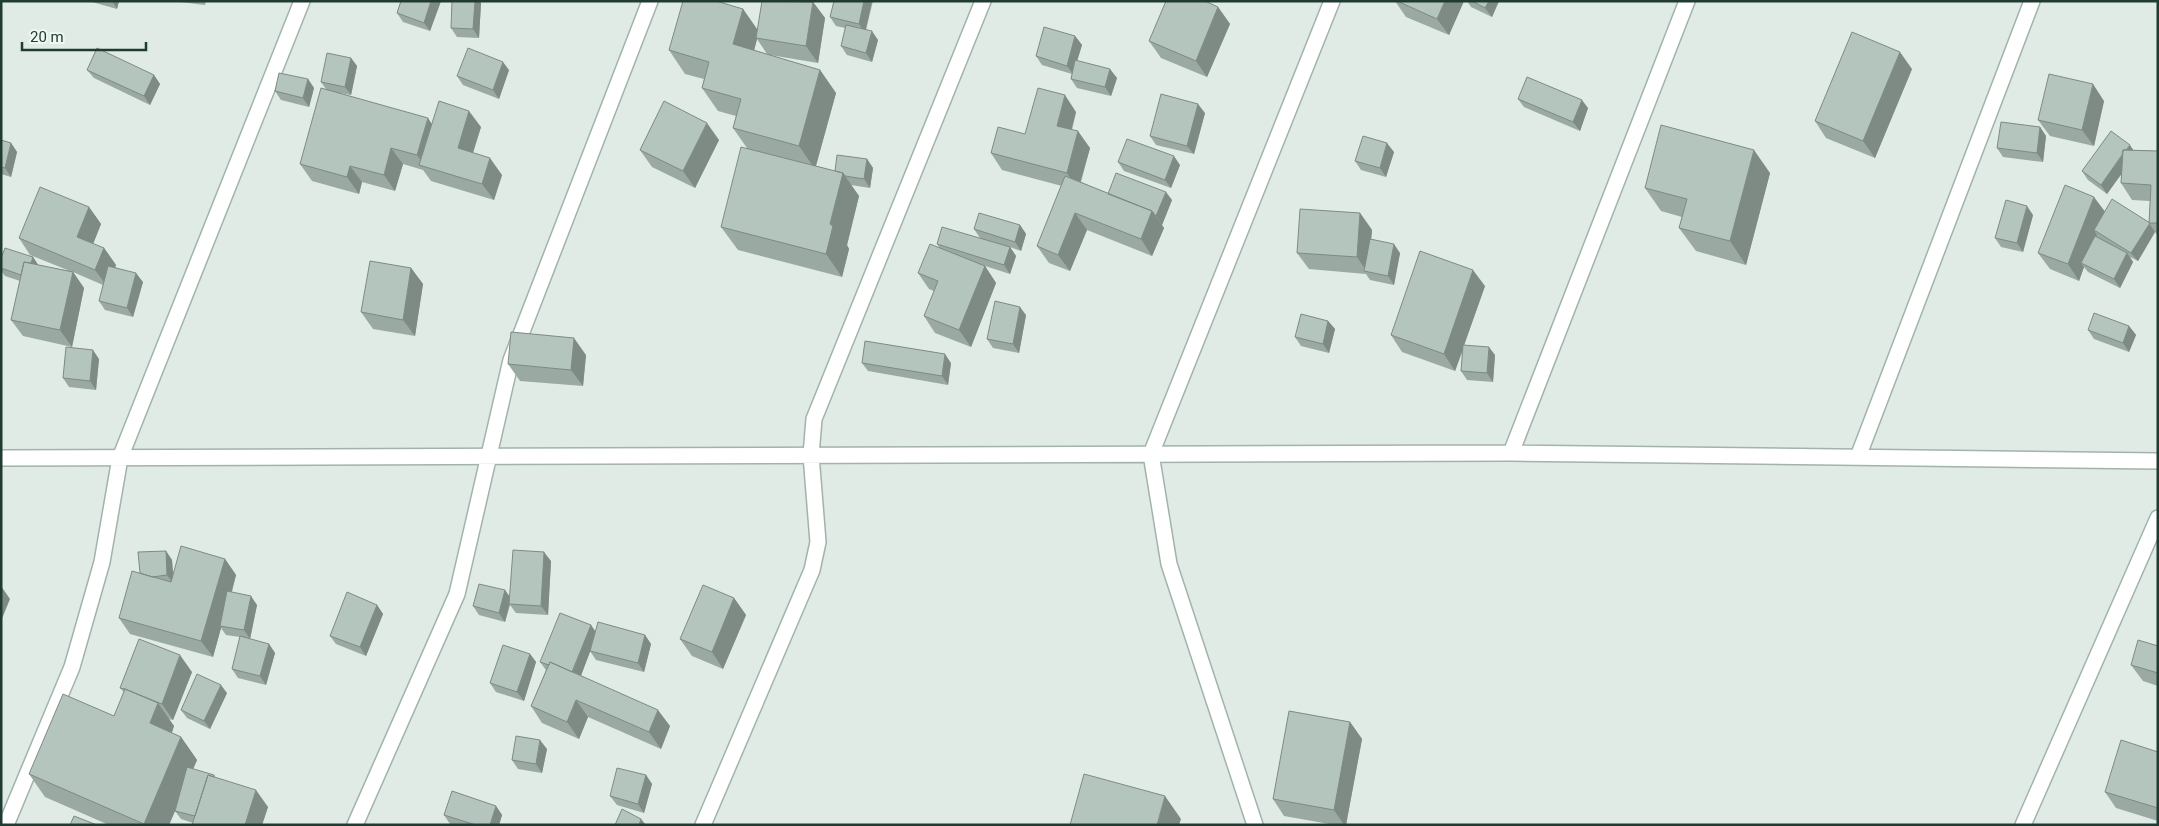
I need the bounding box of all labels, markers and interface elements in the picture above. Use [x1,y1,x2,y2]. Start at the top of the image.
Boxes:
scale bar [22,20,146,52]
text: 20 m [30,28,64,46]

